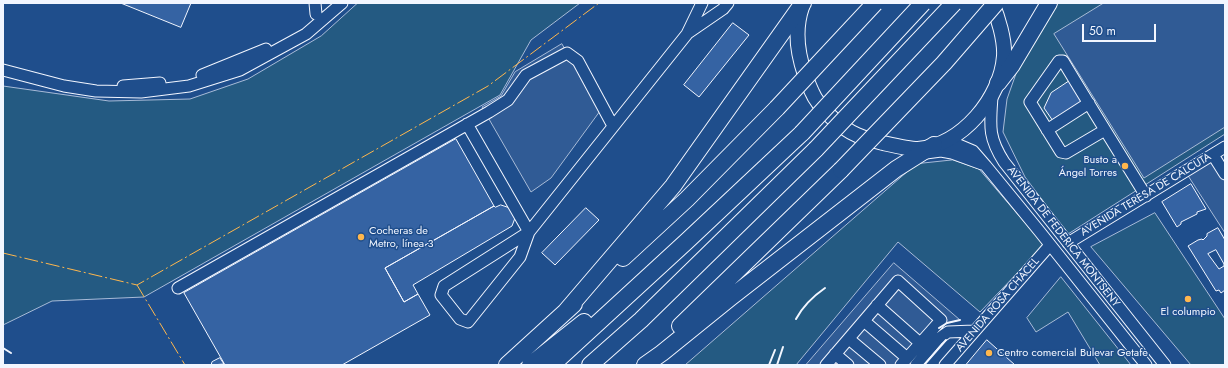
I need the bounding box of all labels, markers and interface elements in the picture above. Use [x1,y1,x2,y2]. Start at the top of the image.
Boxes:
scale bar [1084,16,1158,42]
text: 50 m [1089,22,1116,40]
street label: AVENIDA TERESA DE CALCUTA [1078,151,1214,239]
place label: Busto a Ángel Torres [1059,153,1117,179]
marker: Busto a Ángel Torres [1120,161,1130,171]
street label: AVENIDA DE FEDERICA MONTSENY [1004,164,1122,310]
place label: Cocheras de Metro, línea 3 [369,224,433,250]
marker: Cocheras de Metro, línea 3 [356,232,366,242]
street label: AVENIDA ROSA CHACEL [953,255,1043,355]
marker: El columpio [1183,294,1193,304]
place label: El columpio [1160,305,1216,319]
place label: Centro comercial Bulevar Getafe [997,346,1148,360]
marker: Centro comercial Bulevar Getafe [984,348,994,358]

